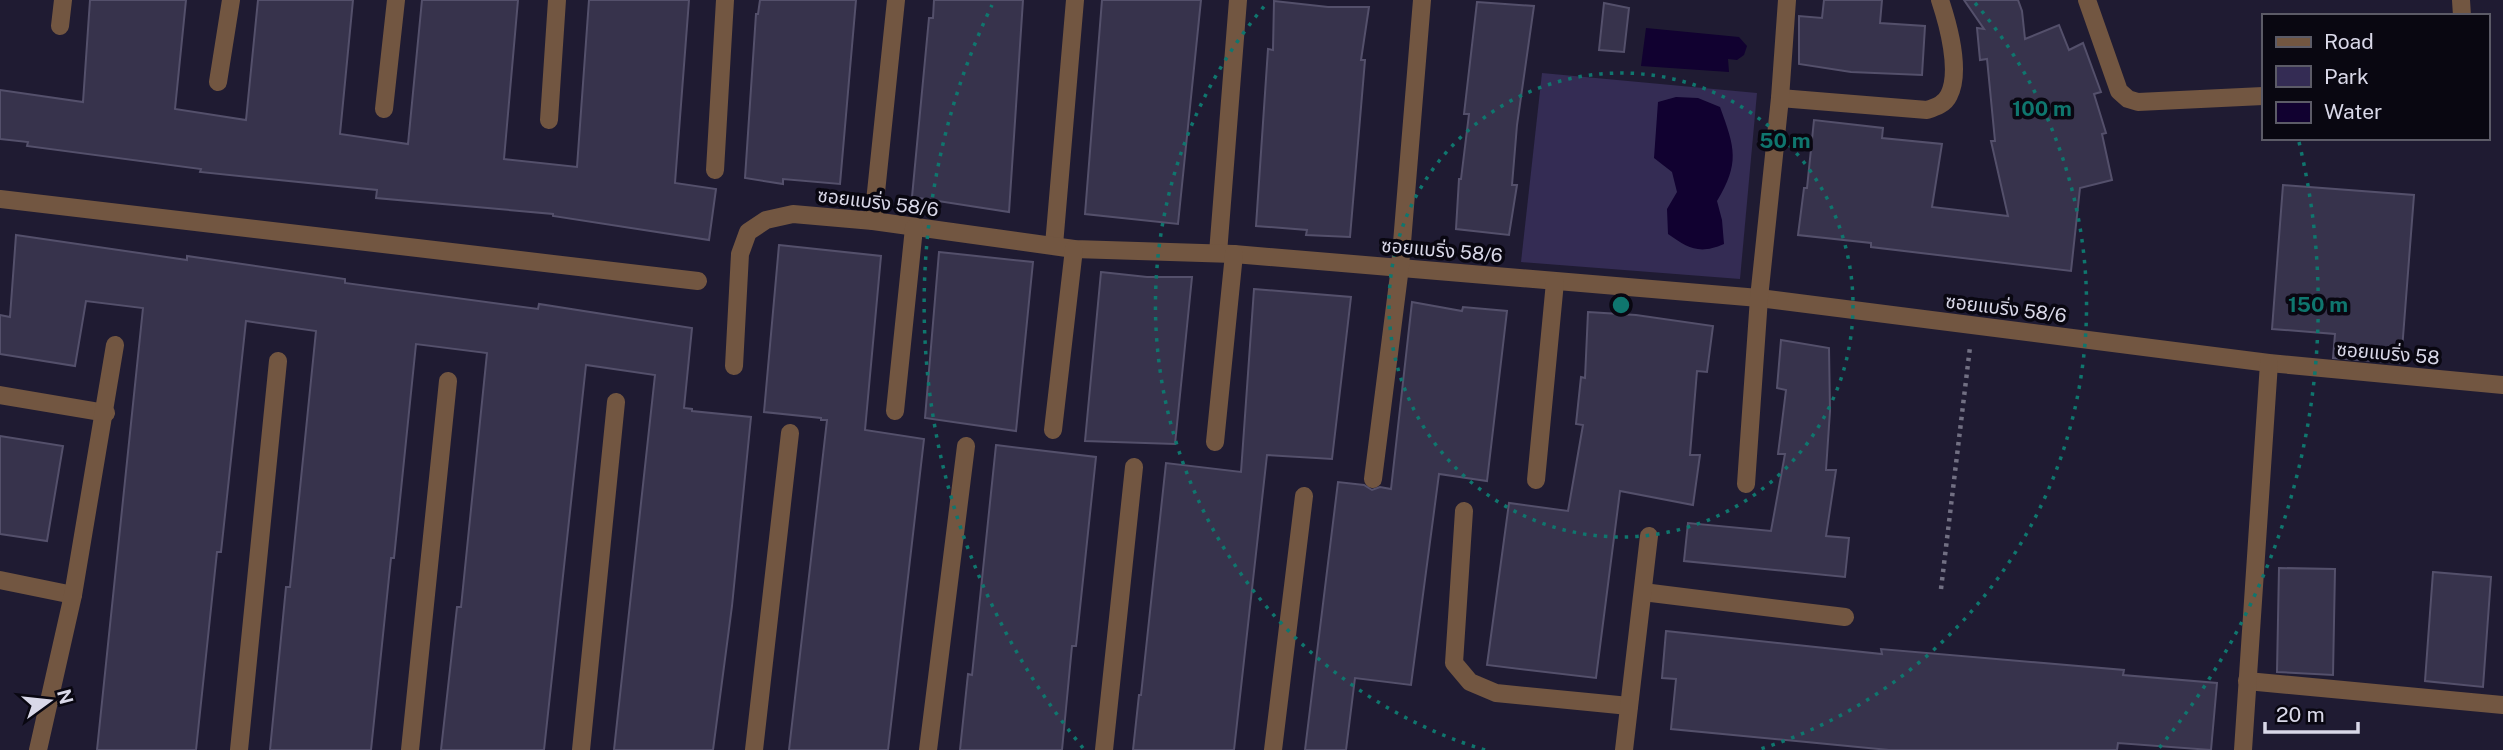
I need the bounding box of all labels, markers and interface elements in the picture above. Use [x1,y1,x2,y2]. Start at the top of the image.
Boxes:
legend [2262,14,2489,140]
text: Road [2324,29,2374,54]
text: Park [2324,64,2369,89]
text: 100 m [2012,96,2072,121]
text: Water [2324,99,2382,124]
text: 50 m [1759,128,1811,153]
street label: ซอยแบริ่ง 58/6 [816,183,940,220]
street label: ซอยแบริ่ง 58/6 [1380,233,1504,266]
street label: ซอยแบริ่ง 58/6 [1944,289,2068,326]
text: 150 m [2288,292,2348,317]
centre of rings [1609,293,1633,317]
street label: ซอยแบริ่ง 58 [2336,337,2441,368]
north arrow [14,666,84,736]
text: N [53,687,78,707]
scale bar [2265,690,2358,734]
text: 20 m [2276,702,2325,727]

